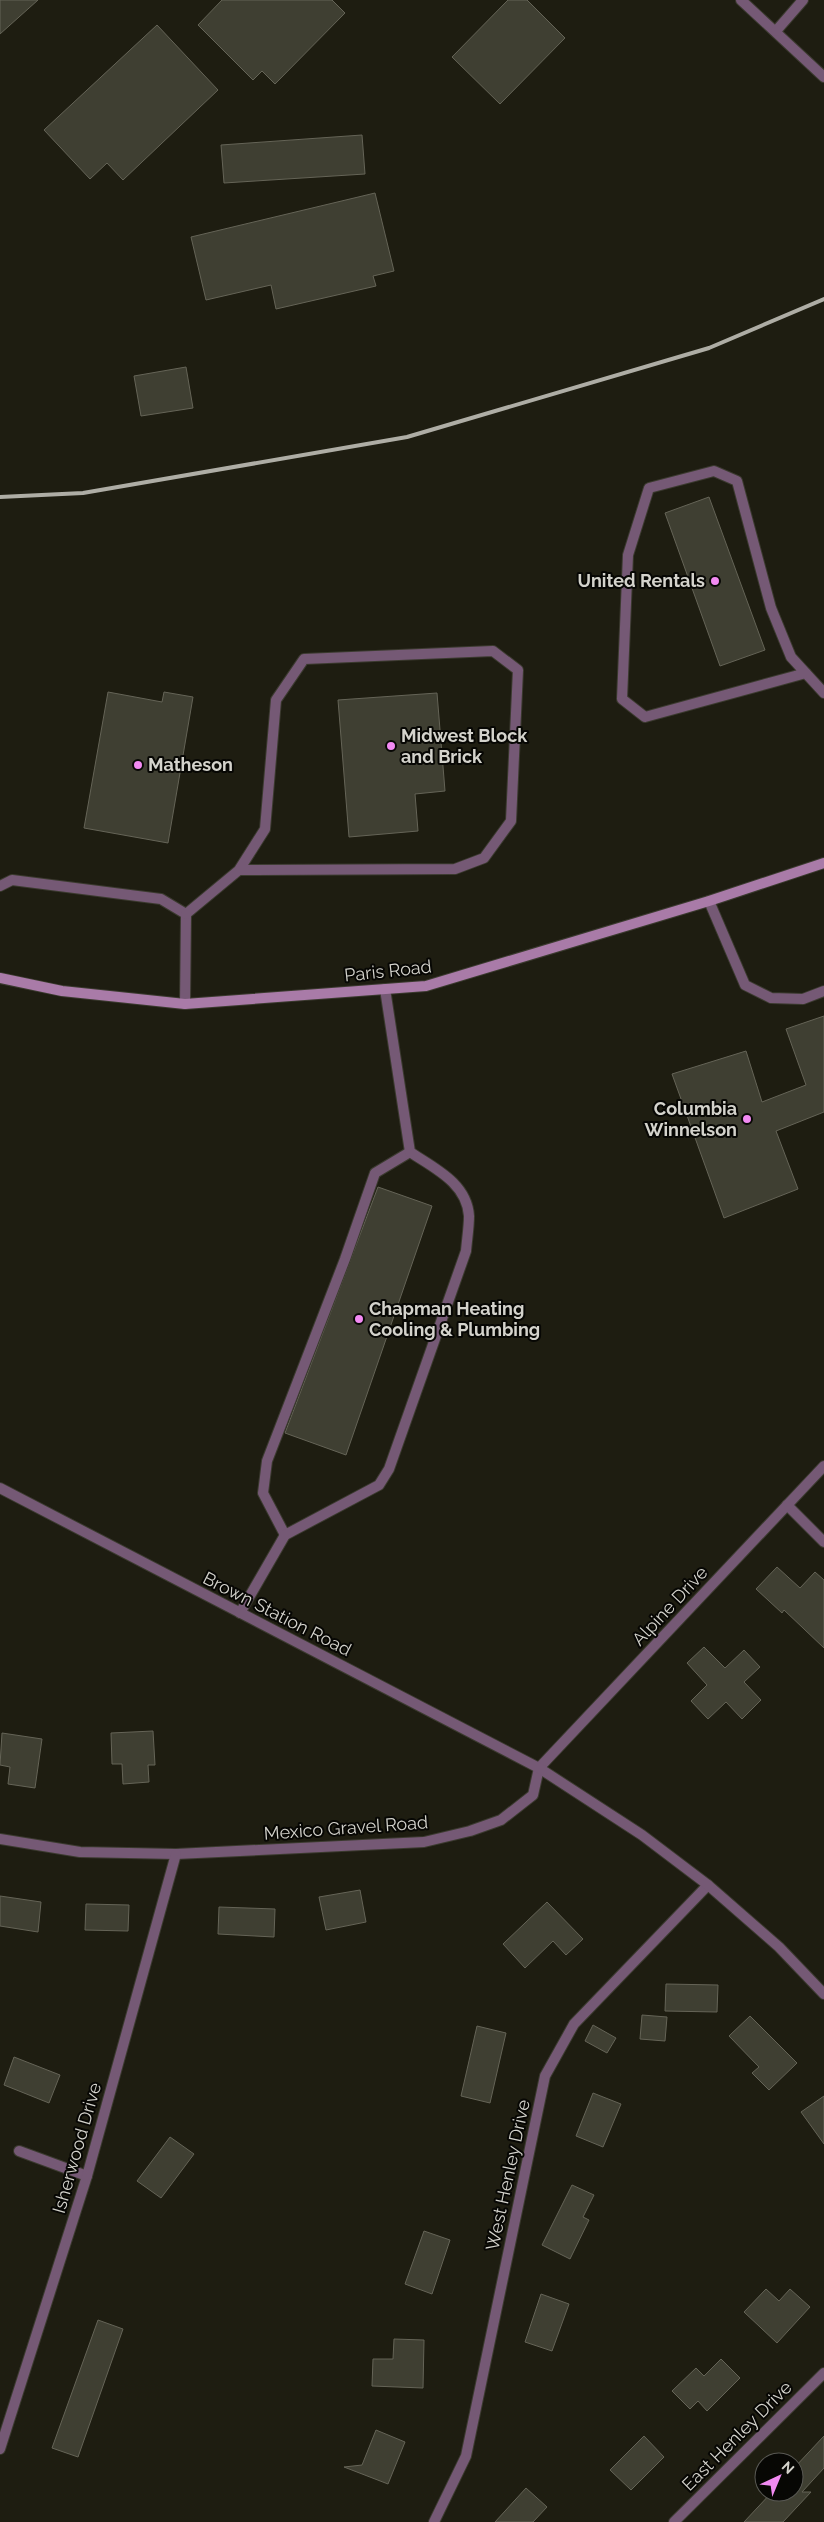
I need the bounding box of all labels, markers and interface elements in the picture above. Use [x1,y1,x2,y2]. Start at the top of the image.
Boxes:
place label: United Rentals [578,570,705,591]
marker: United Rentals [709,575,721,587]
place label: Midwest Block and Brick [401,725,528,767]
marker: Midwest Block and Brick [385,740,397,752]
place label: Matheson [148,754,233,775]
marker: Matheson [132,759,144,771]
street label: Paris Road [343,955,433,986]
place label: Columbia Winnelson [645,1098,737,1140]
marker: Columbia Winnelson [741,1113,753,1125]
place label: Chapman Heating Cooling & Plumbing [369,1298,540,1340]
marker: Chapman Heating Cooling & Plumbing [353,1313,365,1325]
street label: Alpine Drive [628,1561,712,1650]
street label: Brown Station Road [200,1567,355,1660]
street label: Mexico Gravel Road [263,1811,429,1844]
street label: Isherwood Drive [48,2080,105,2216]
street label: West Henley Drive [481,2097,534,2252]
street label: East Henley Drive [678,2376,796,2495]
north arrow [754,2452,804,2502]
text: N [779,2458,797,2477]

